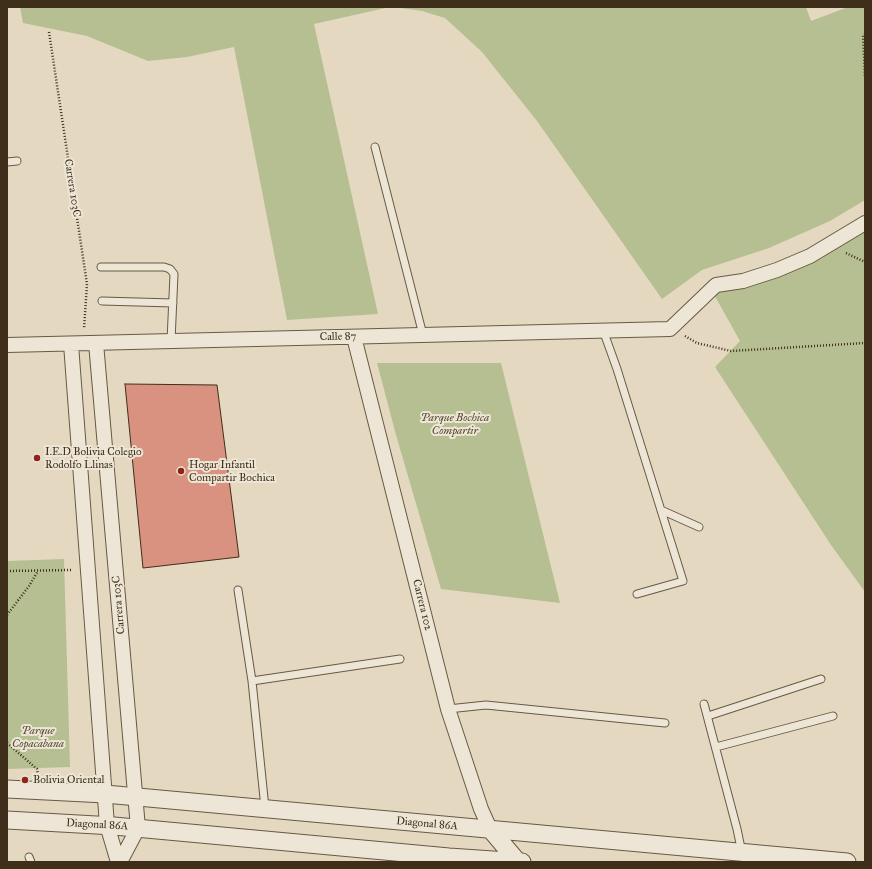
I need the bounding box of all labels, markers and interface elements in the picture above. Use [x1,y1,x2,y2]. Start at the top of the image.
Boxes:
street label: Carrera 103C [61,158,83,218]
street label: Calle 87 [320,330,356,344]
park label: Parque Bochica Compartir [421,411,489,437]
place label: I.E.D Bolivia Colegio Rodolfo Llinas [45,445,142,471]
marker: I.E.D Bolivia Colegio Rodolfo Llinas [32,453,42,463]
place label: Hogar Infantil Compartir Bochica [189,458,275,484]
marker: Hogar Infantil Compartir Bochica [176,466,186,476]
street label: Carrera 103C [110,575,128,635]
street label: Carrera 102 [409,578,435,632]
park label: Parque Copacabana [12,724,64,750]
place label: Bolivia Oriental [33,773,105,787]
marker: Bolivia Oriental [20,775,30,785]
street label: Diagonal 86A [396,815,458,833]
street label: Diagonal 86A [66,817,128,833]

